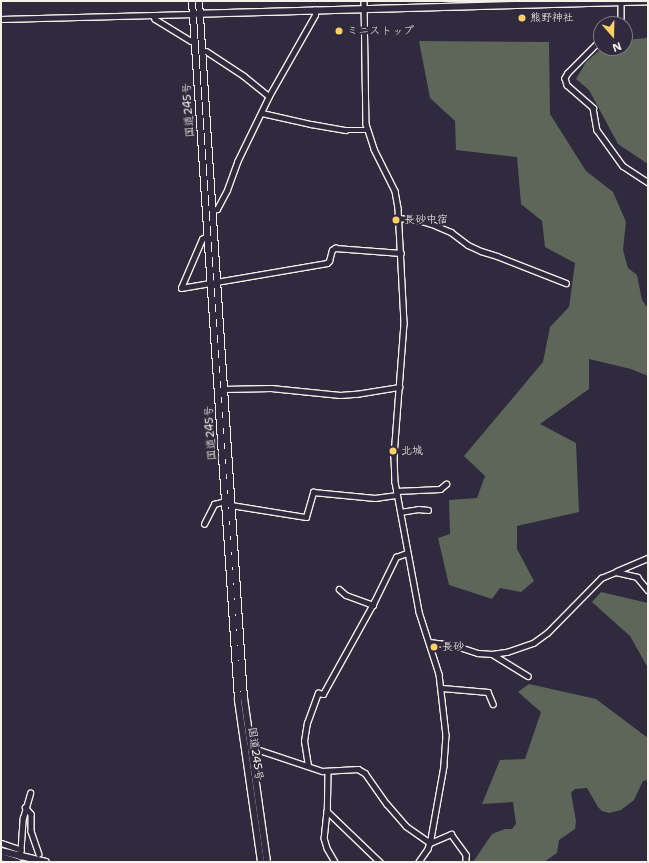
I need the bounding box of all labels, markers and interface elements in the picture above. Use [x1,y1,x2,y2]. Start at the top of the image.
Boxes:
place label: 熊野神社 [530,11,574,25]
marker: 熊野神社 [517,13,527,23]
north arrow [593,16,633,56]
place label: ミニストップ [347,24,413,38]
marker: ミニストップ [334,26,344,36]
text: N [610,38,624,55]
street label: 国道245号 [181,83,197,137]
place label: 長砂中宿 [404,213,448,227]
marker: 長砂中宿 [391,215,401,225]
street label: 国道245号 [203,406,219,460]
place label: 北城 [401,444,423,458]
marker: 北城 [388,446,398,456]
place label: 長砂 [442,640,464,654]
marker: 長砂 [429,642,439,652]
street label: 国道245号 [245,726,265,782]

